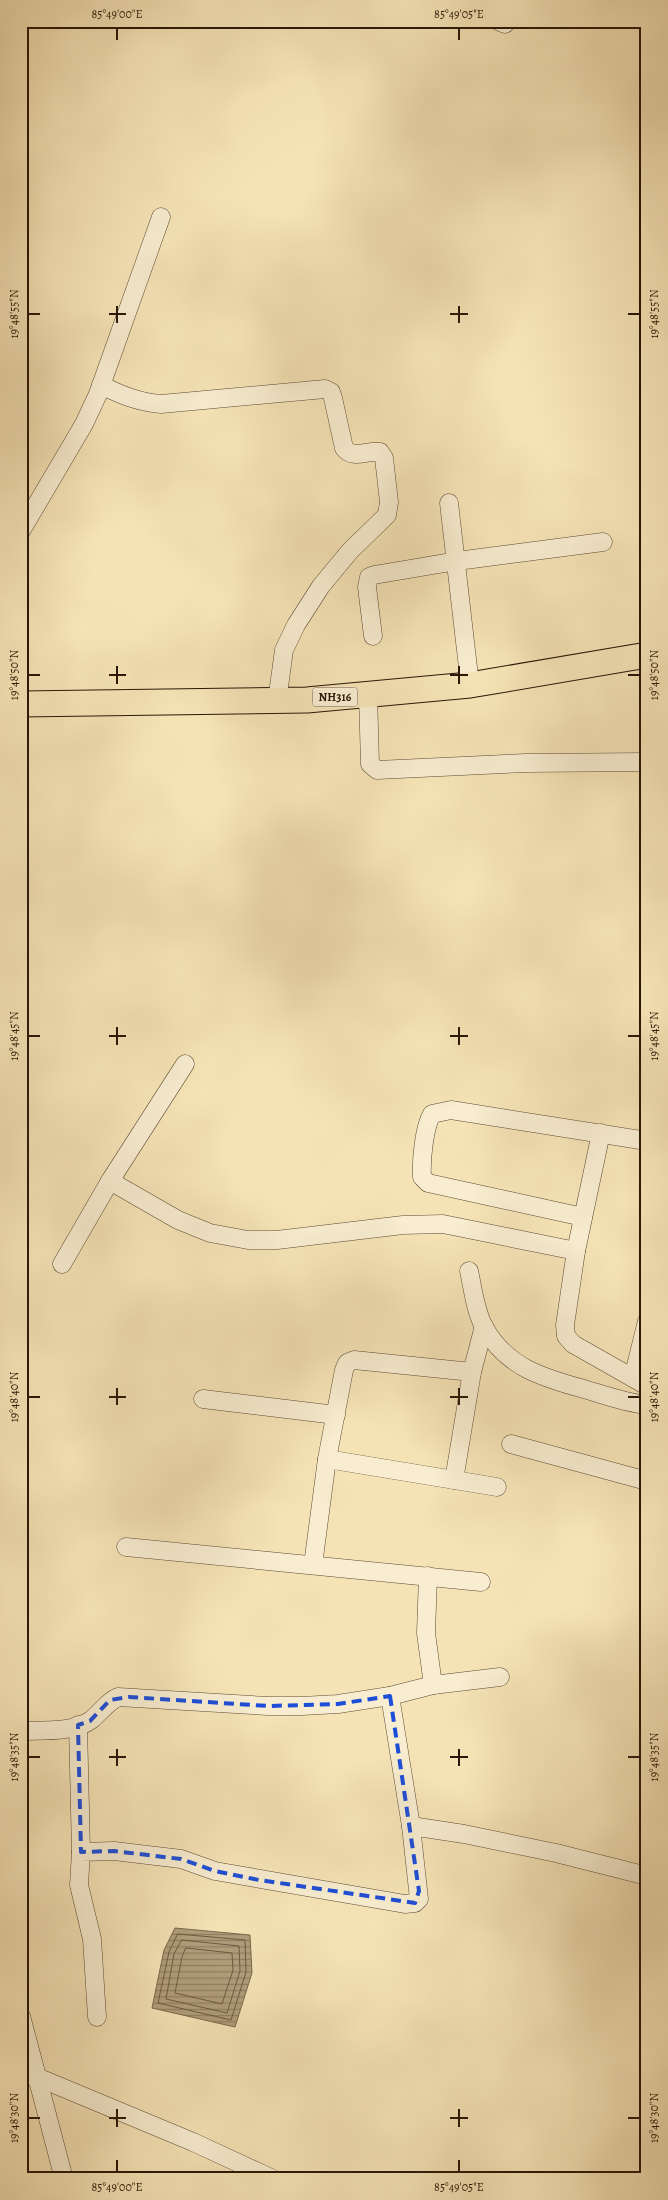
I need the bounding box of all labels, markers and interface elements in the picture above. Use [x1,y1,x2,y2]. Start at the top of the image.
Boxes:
text: 85°49'00"E [91,6,143,22]
text: 85°49'05"E [434,6,484,22]
text: 19°48'55"N [6,289,22,339]
text: 19°48'55"N [646,289,662,339]
text: 19°48'50"N [6,649,22,700]
text: 19°48'50"N [646,649,662,700]
road number: NH316 [312,688,358,706]
text: 19°48'45"N [6,1011,22,1061]
text: 19°48'45"N [646,1011,662,1061]
text: 19°48'40"N [6,1371,22,1422]
text: 19°48'40"N [646,1371,662,1422]
text: 19°48'35"N [6,1732,22,1781]
text: 19°48'35"N [646,1732,662,1781]
text: 19°48'30"N [6,2093,22,2143]
text: 19°48'30"N [646,2093,662,2143]
text: 85°49'00"E [91,2179,143,2195]
text: 85°49'05"E [434,2179,484,2195]

